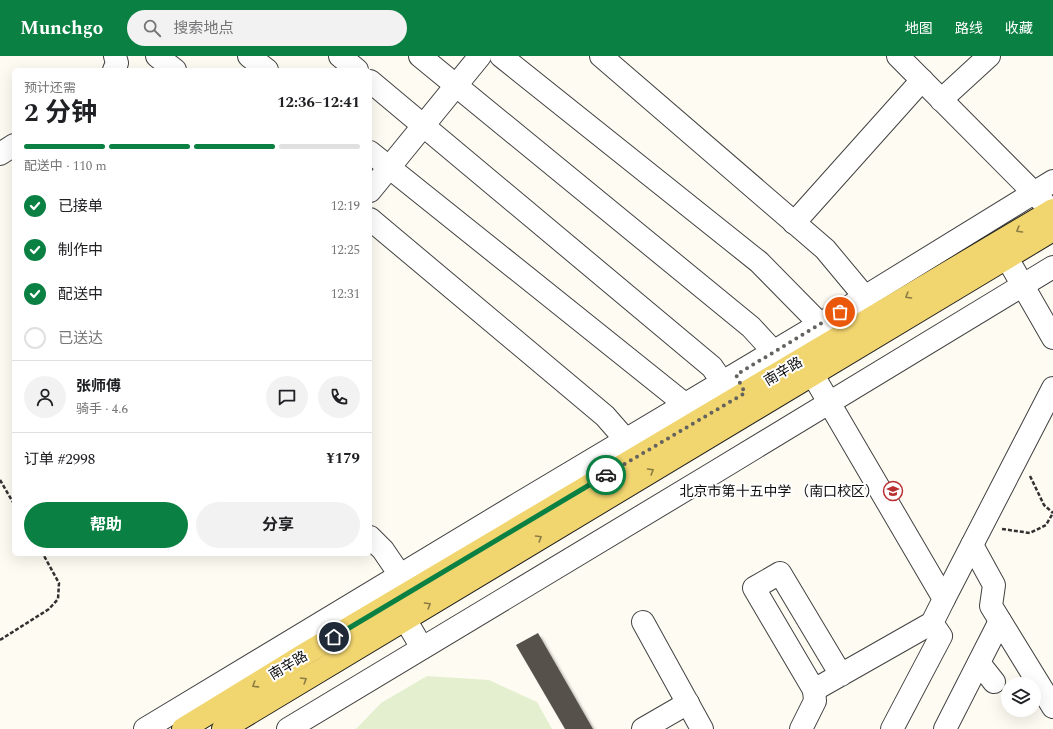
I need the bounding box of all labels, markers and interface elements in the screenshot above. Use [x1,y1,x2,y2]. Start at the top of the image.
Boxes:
search box [127,10,407,46]
text: Munchgo [20,14,103,43]
icon: search [141,17,163,39]
text: 搜索地点 [173,17,233,40]
text: 地图 [905,18,933,39]
text: 路线 [955,18,983,39]
text: 收藏 [1005,18,1033,39]
text: 预计还需 [24,78,76,98]
text: 12:36–12:41 [277,91,360,114]
text: 2 分钟 [24,93,97,133]
text: 配送中 · 110 m [24,156,107,176]
icon: check [24,195,46,217]
text: 已接单 [58,195,103,218]
text: 12:19 [331,196,360,216]
one-way arrow [1016,225,1023,232]
icon: check [24,239,46,261]
text: 制作中 [58,239,103,262]
text: 12:25 [331,240,360,260]
icon: check [24,283,46,305]
text: 配送中 [58,283,103,306]
text: 12:31 [331,284,360,304]
one-way arrow [905,292,912,299]
pin [823,295,857,329]
icon: bag [829,301,851,323]
text: 已送达 [58,327,103,350]
street label: 南辛路 [760,352,807,391]
text: 张师傅 [76,375,121,398]
button: person [24,376,66,418]
button: chat [266,376,308,418]
button: phone [318,376,360,418]
text: 骑手 · 4.6 [76,399,128,419]
text: ¥179 [326,447,360,470]
text: 订单 #2998 [24,448,95,471]
courier [586,455,626,495]
icon: car [595,464,617,486]
one-way arrow [647,469,654,476]
school or university icon: 北京市第十五中学 （南口校区） [882,480,904,502]
place label: 北京市第十五中学 （南口校区） [680,481,879,502]
button: 帮助 [24,502,188,548]
button: 分享 [196,502,360,548]
one-way arrow [535,536,542,543]
one-way arrow [424,603,431,610]
pin [317,620,351,654]
icon: home [323,626,345,648]
street label: 南辛路 [265,646,312,685]
one-way arrow [300,677,307,684]
map controls [1001,677,1041,717]
button: layers [1001,677,1041,717]
one-way arrow [252,680,259,688]

